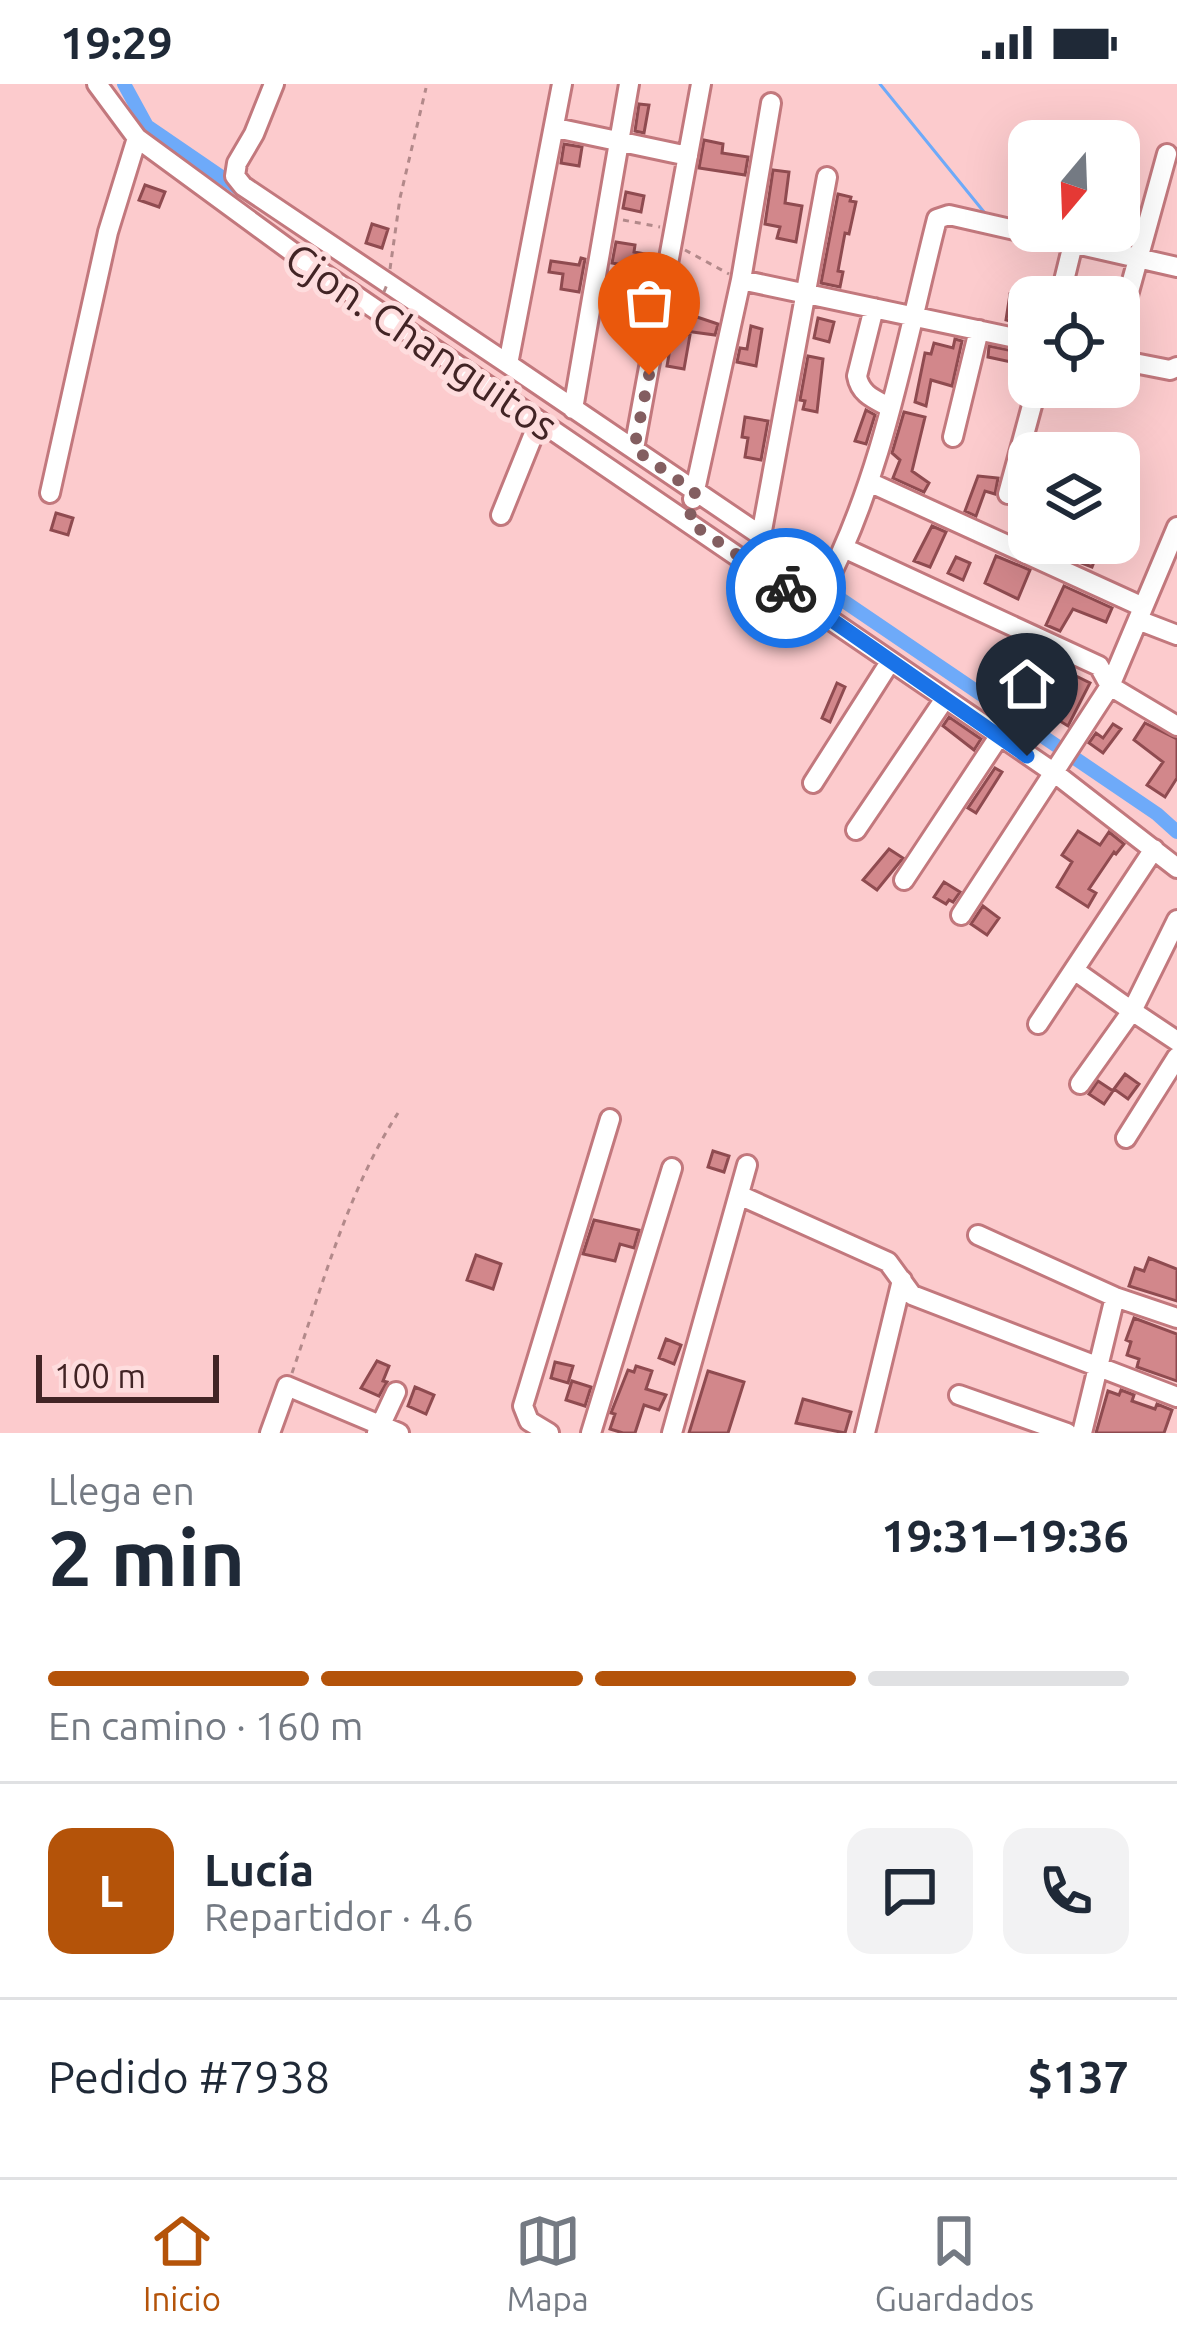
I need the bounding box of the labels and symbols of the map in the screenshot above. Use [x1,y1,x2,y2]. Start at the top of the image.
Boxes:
north arrow [1008,120,1140,252]
street label: Cjon. Changuitos [277,233,567,449]
pin [598,252,700,375]
courier [726,528,846,648]
pin [976,633,1078,756]
scale bar [36,1349,219,1402]

